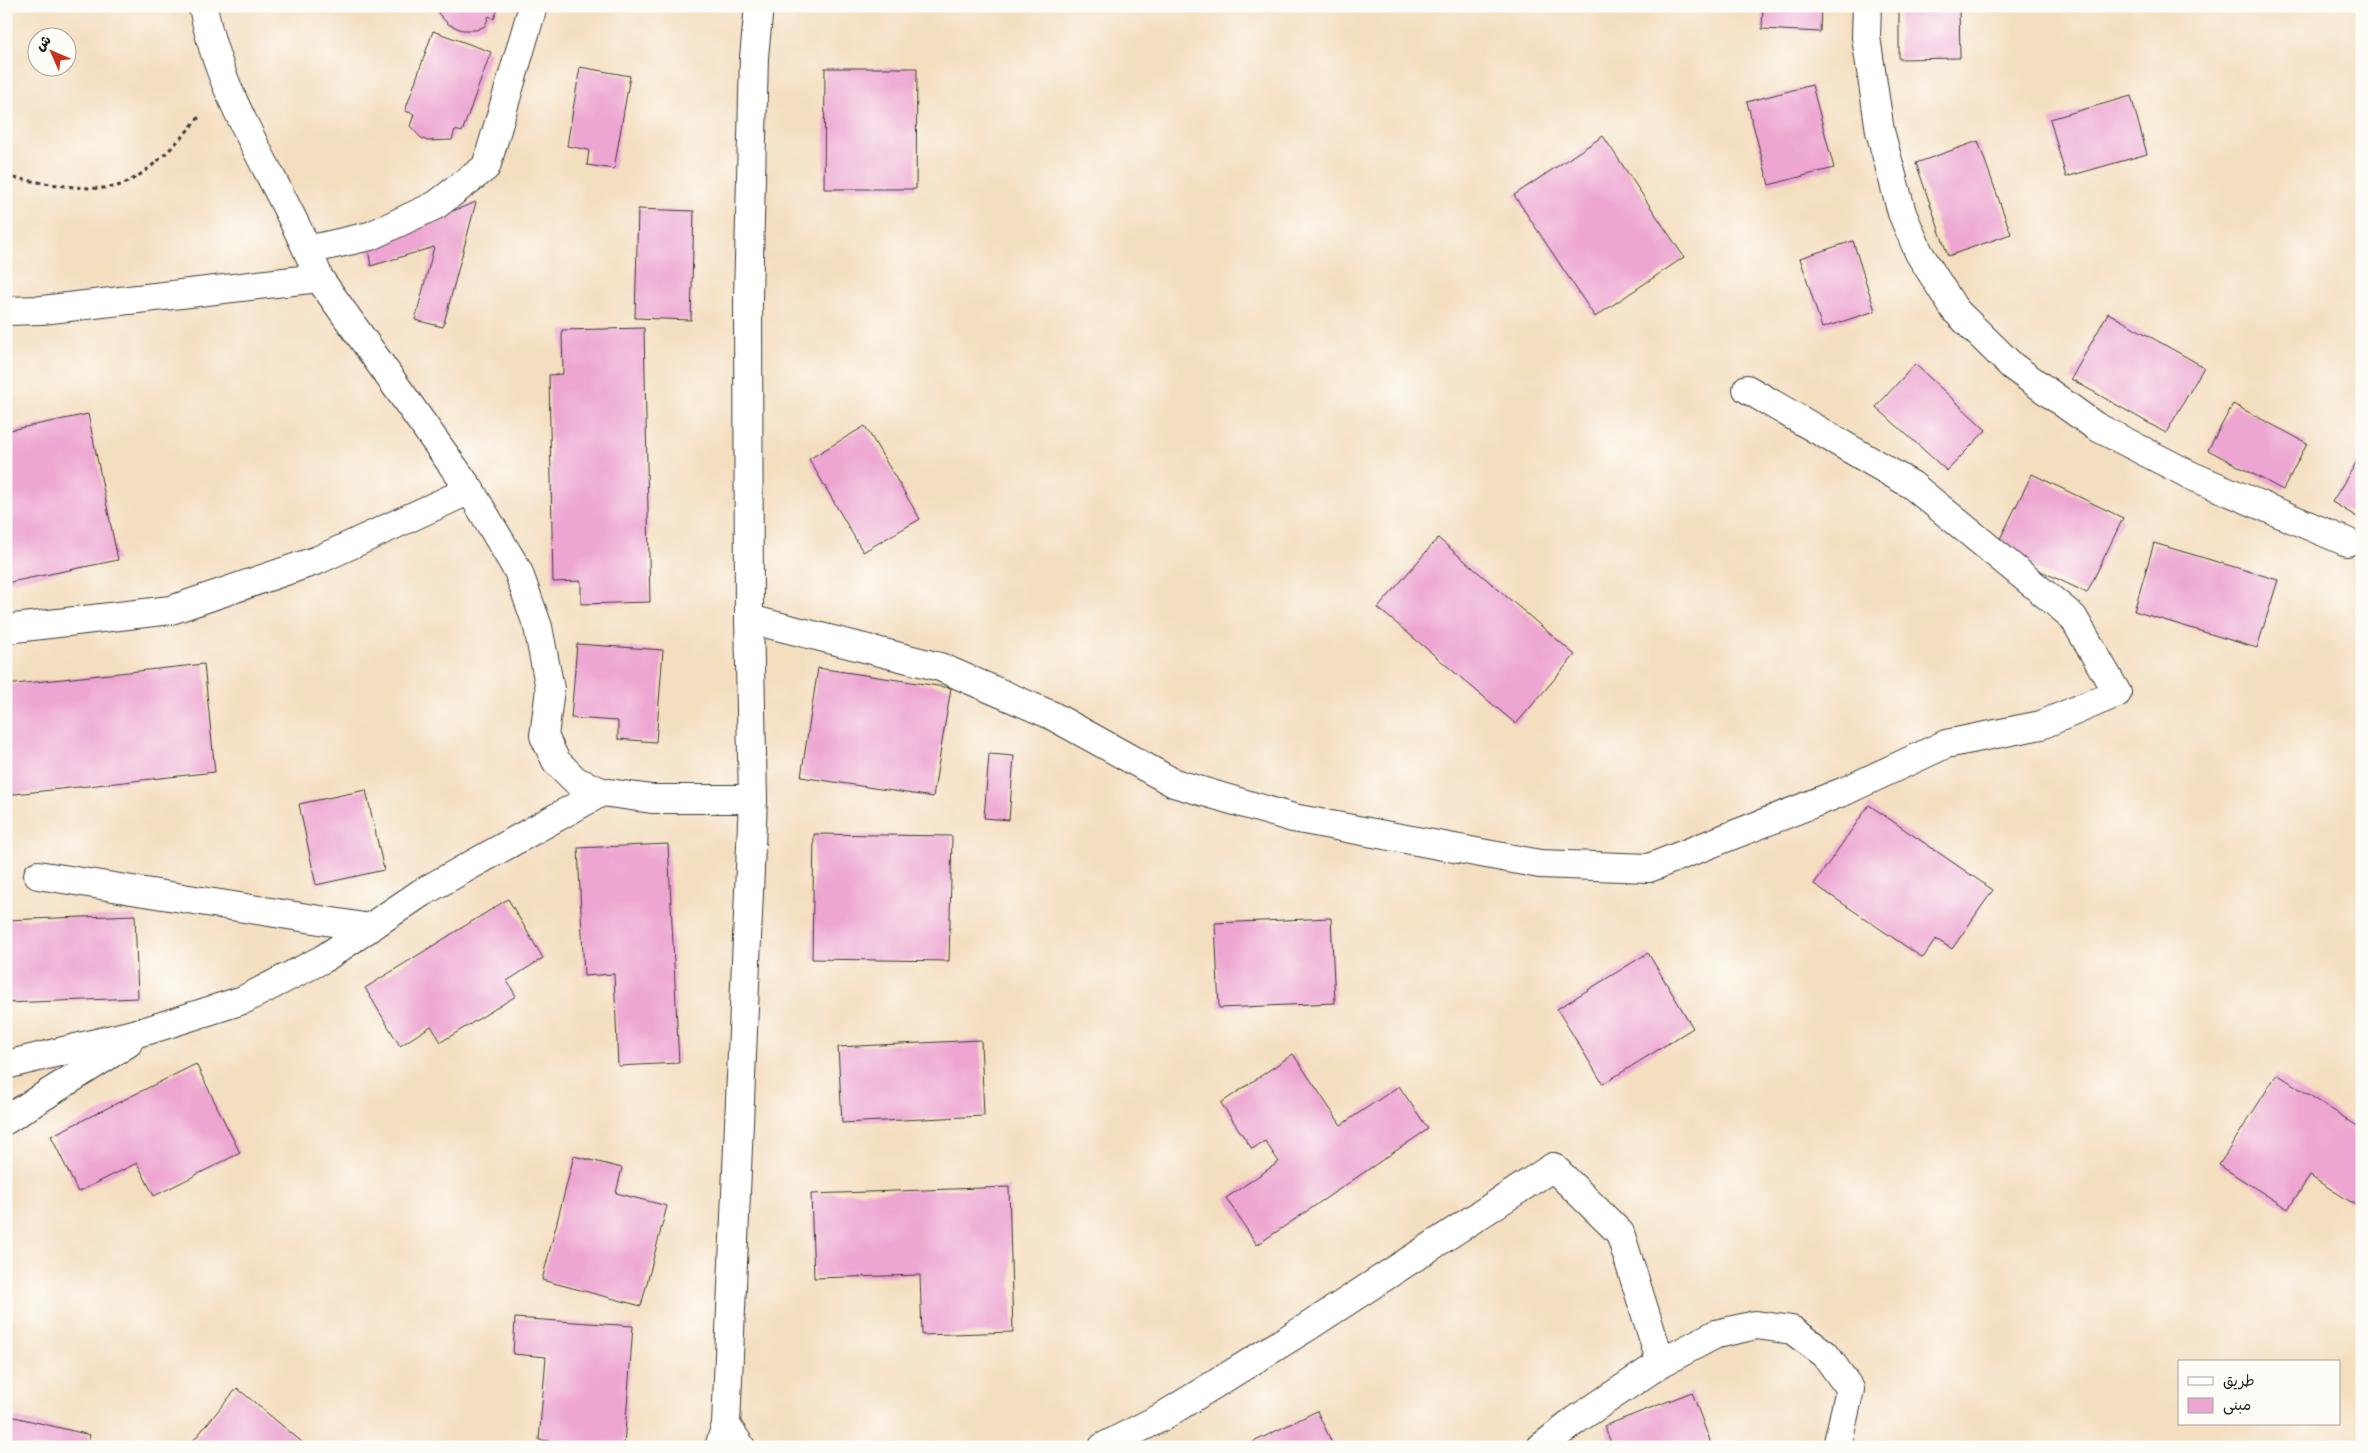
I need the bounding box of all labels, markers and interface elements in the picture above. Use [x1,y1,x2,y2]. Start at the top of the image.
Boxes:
north arrow [28,28,78,78]
text: ش [30,30,57,57]
legend [2178,1360,2340,1426]
text: طريق [2223,1370,2255,1394]
text: مبنى [2223,1394,2251,1418]

